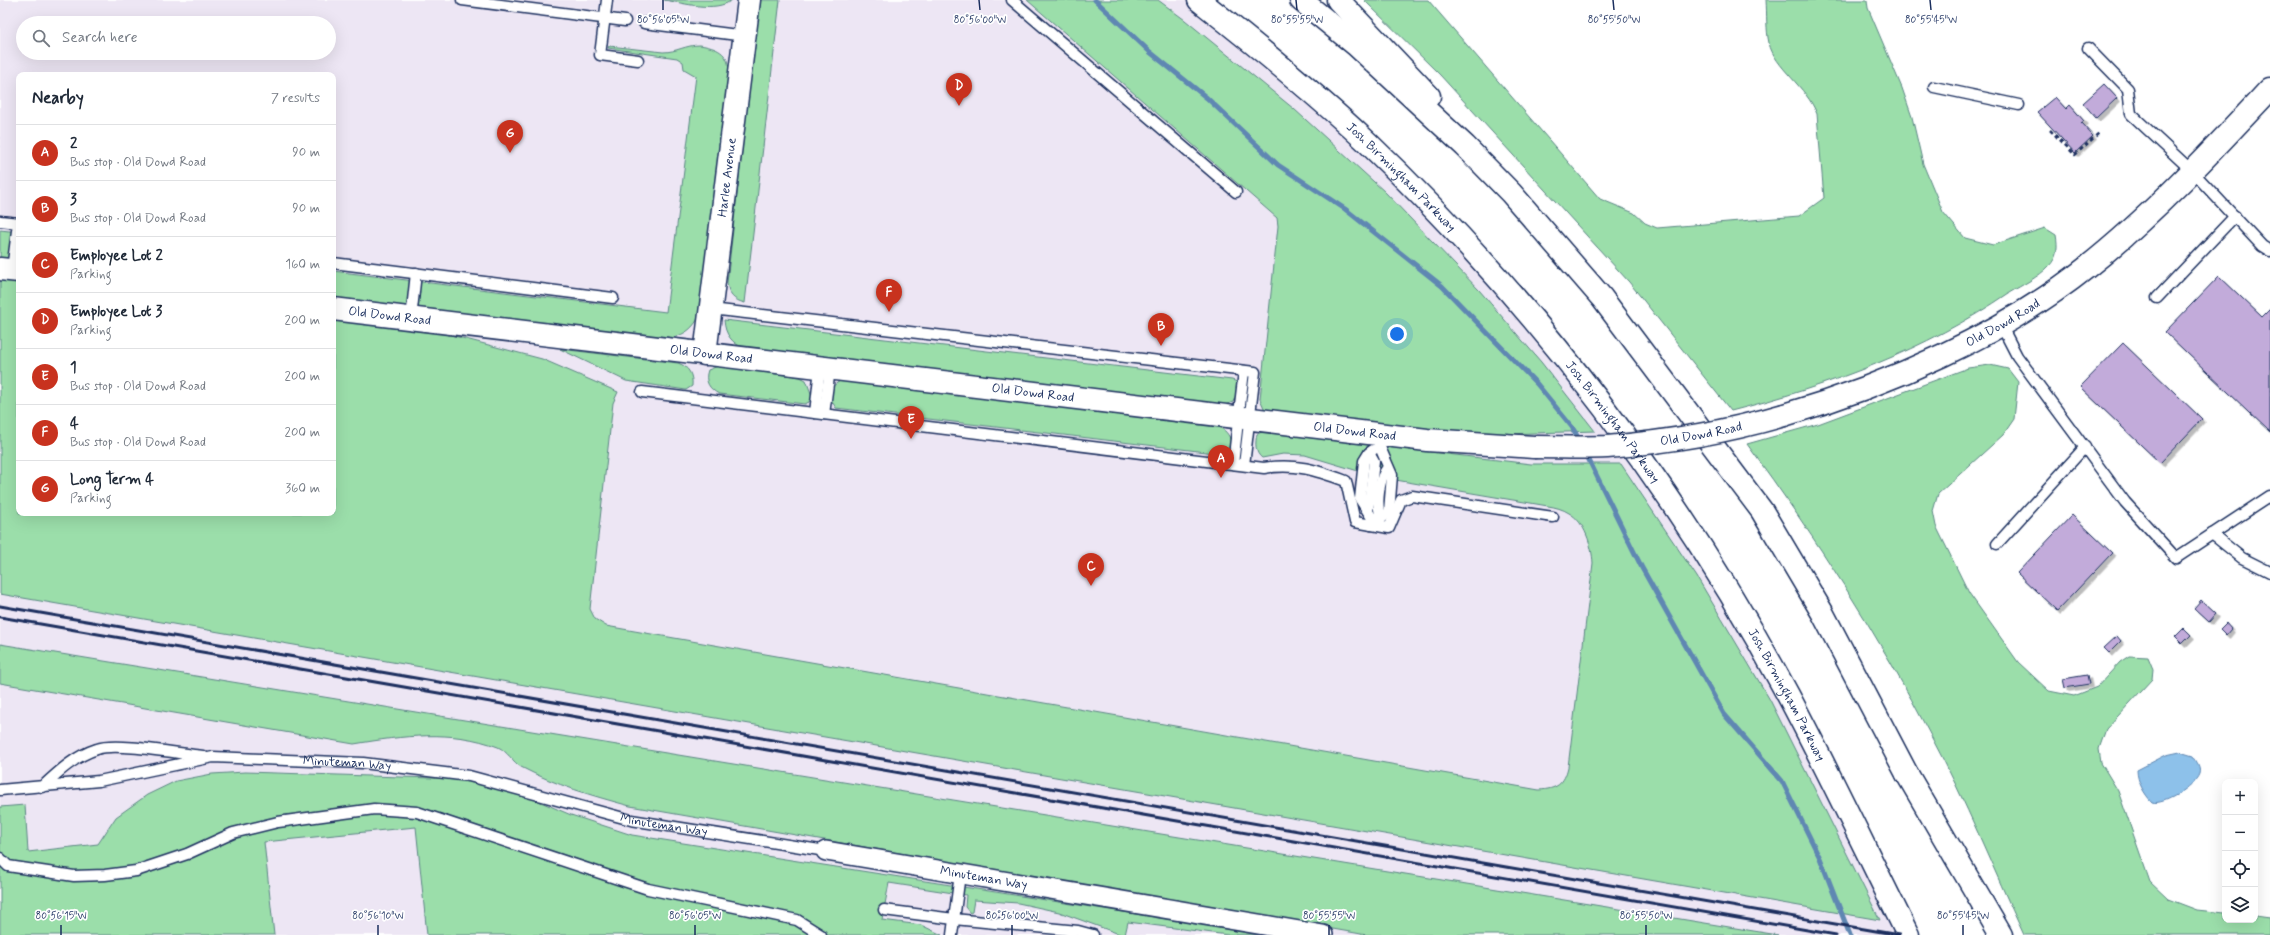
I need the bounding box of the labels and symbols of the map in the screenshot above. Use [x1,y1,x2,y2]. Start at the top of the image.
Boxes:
text: 80°56'05"W [637,13,689,27]
text: 80°56'00"W [954,13,1006,27]
text: 80°55'55"W [1271,13,1323,27]
text: 80°55'50"W [1588,13,1640,27]
text: 80°55'45"W [1905,13,1957,27]
pin: D [946,73,972,106]
street label: Josh Birmingham Parkway [1343,119,1460,235]
pin: G [497,120,523,153]
street label: Harlee Avenue [714,137,740,218]
pin: F [876,279,902,312]
street label: Old Dowd Road [1963,295,2043,351]
street label: Old Dowd Road [347,302,432,329]
pin: B [1148,313,1174,346]
your location [1387,324,1407,344]
street label: Old Dowd Road [669,341,754,368]
street label: Josh Birmingham Parkway [1562,357,1664,486]
street label: Old Dowd Road [991,379,1075,406]
pin: E [898,406,924,439]
street label: Old Dowd Road [1312,418,1397,445]
street label: Old Dowd Road [1659,418,1744,450]
pin: A [1208,445,1234,478]
pin: C [1078,553,1104,586]
street label: Josh Birmingham Parkway [1744,625,1829,764]
street label: Minuteman Way [302,752,392,775]
street label: Minuteman Way [618,809,709,841]
street label: Minuteman Way [939,862,1029,893]
text: 80°56'15"W [36,909,86,923]
text: 80°56'10"W [352,909,404,923]
text: 80°56'05"W [669,909,721,923]
text: 80°56'00"W [986,909,1038,923]
text: 80°55'55"W [1303,909,1355,923]
text: 80°55'50"W [1620,909,1672,923]
text: 80°55'45"W [1937,909,1989,923]

